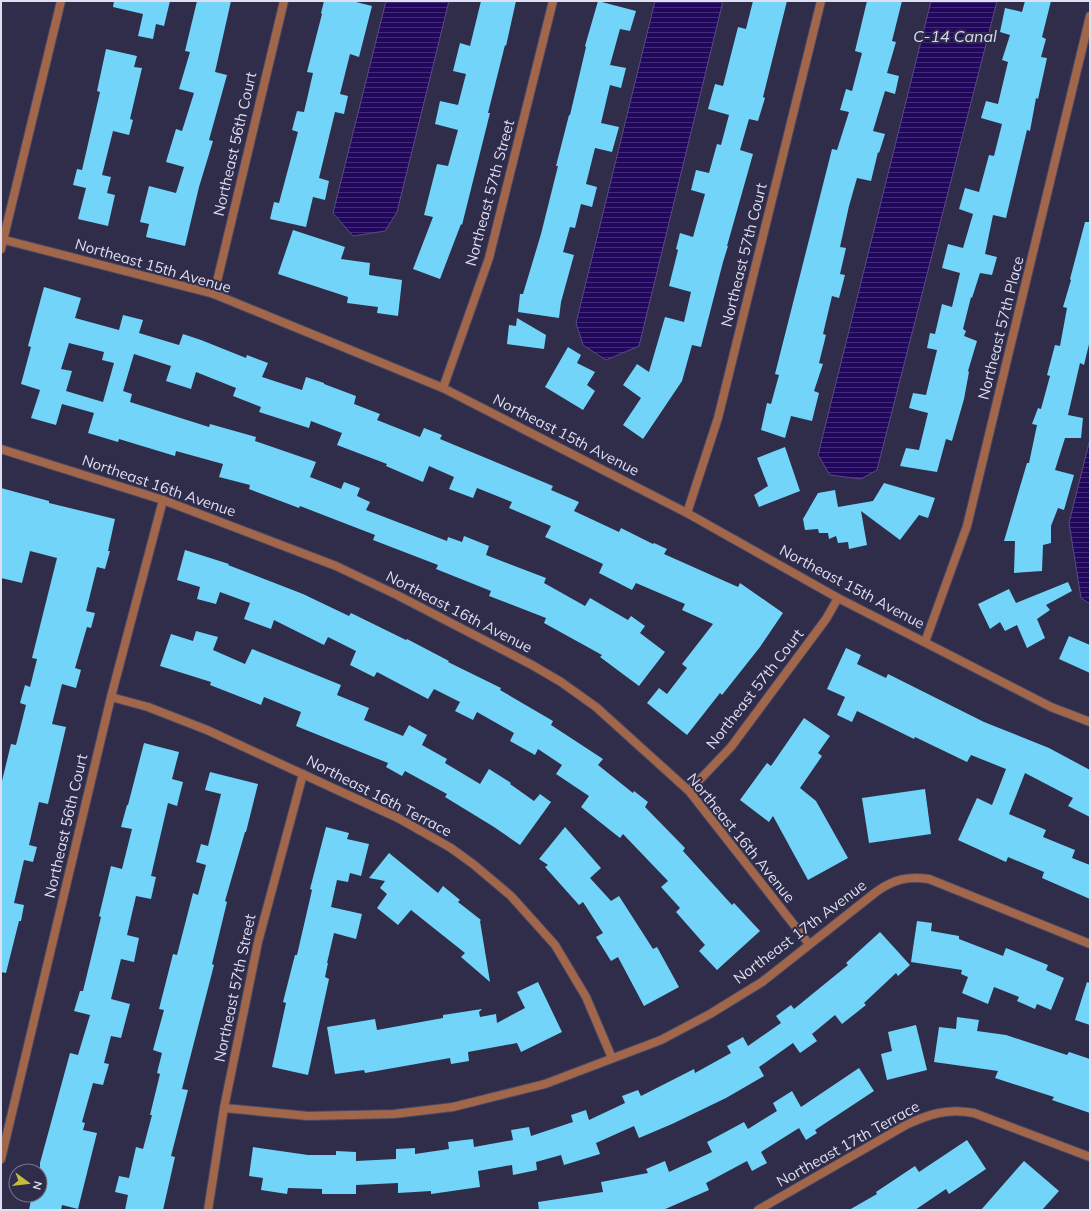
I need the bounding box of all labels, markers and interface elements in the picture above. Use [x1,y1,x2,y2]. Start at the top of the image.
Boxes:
water label: C-14 Canal [913,26,997,46]
street label: Northeast 56th Court [209,70,260,218]
street label: Northeast 57th Street [461,118,518,268]
street label: Northeast 57th Court [716,181,771,329]
street label: Northeast 15th Avenue [73,234,233,297]
street label: Northeast 57th Place [974,254,1028,402]
street label: Northeast 15th Avenue [490,389,643,480]
street label: Northeast 16th Avenue [80,450,239,521]
street label: Northeast 15th Avenue [776,540,928,633]
street label: Northeast 16th Avenue [383,566,536,657]
street label: Northeast 57th Court [702,625,807,753]
street label: Northeast 16th Terrace [303,751,455,840]
street label: Northeast 56th Court [40,752,91,900]
street label: Northeast 16th Avenue [683,769,800,906]
street label: Northeast 17th Avenue [729,875,870,988]
street label: Northeast 57th Street [210,912,259,1064]
street label: Northeast 17th Terrace [773,1096,923,1191]
north arrow [8,1163,48,1203]
text: N [30,1180,45,1191]

